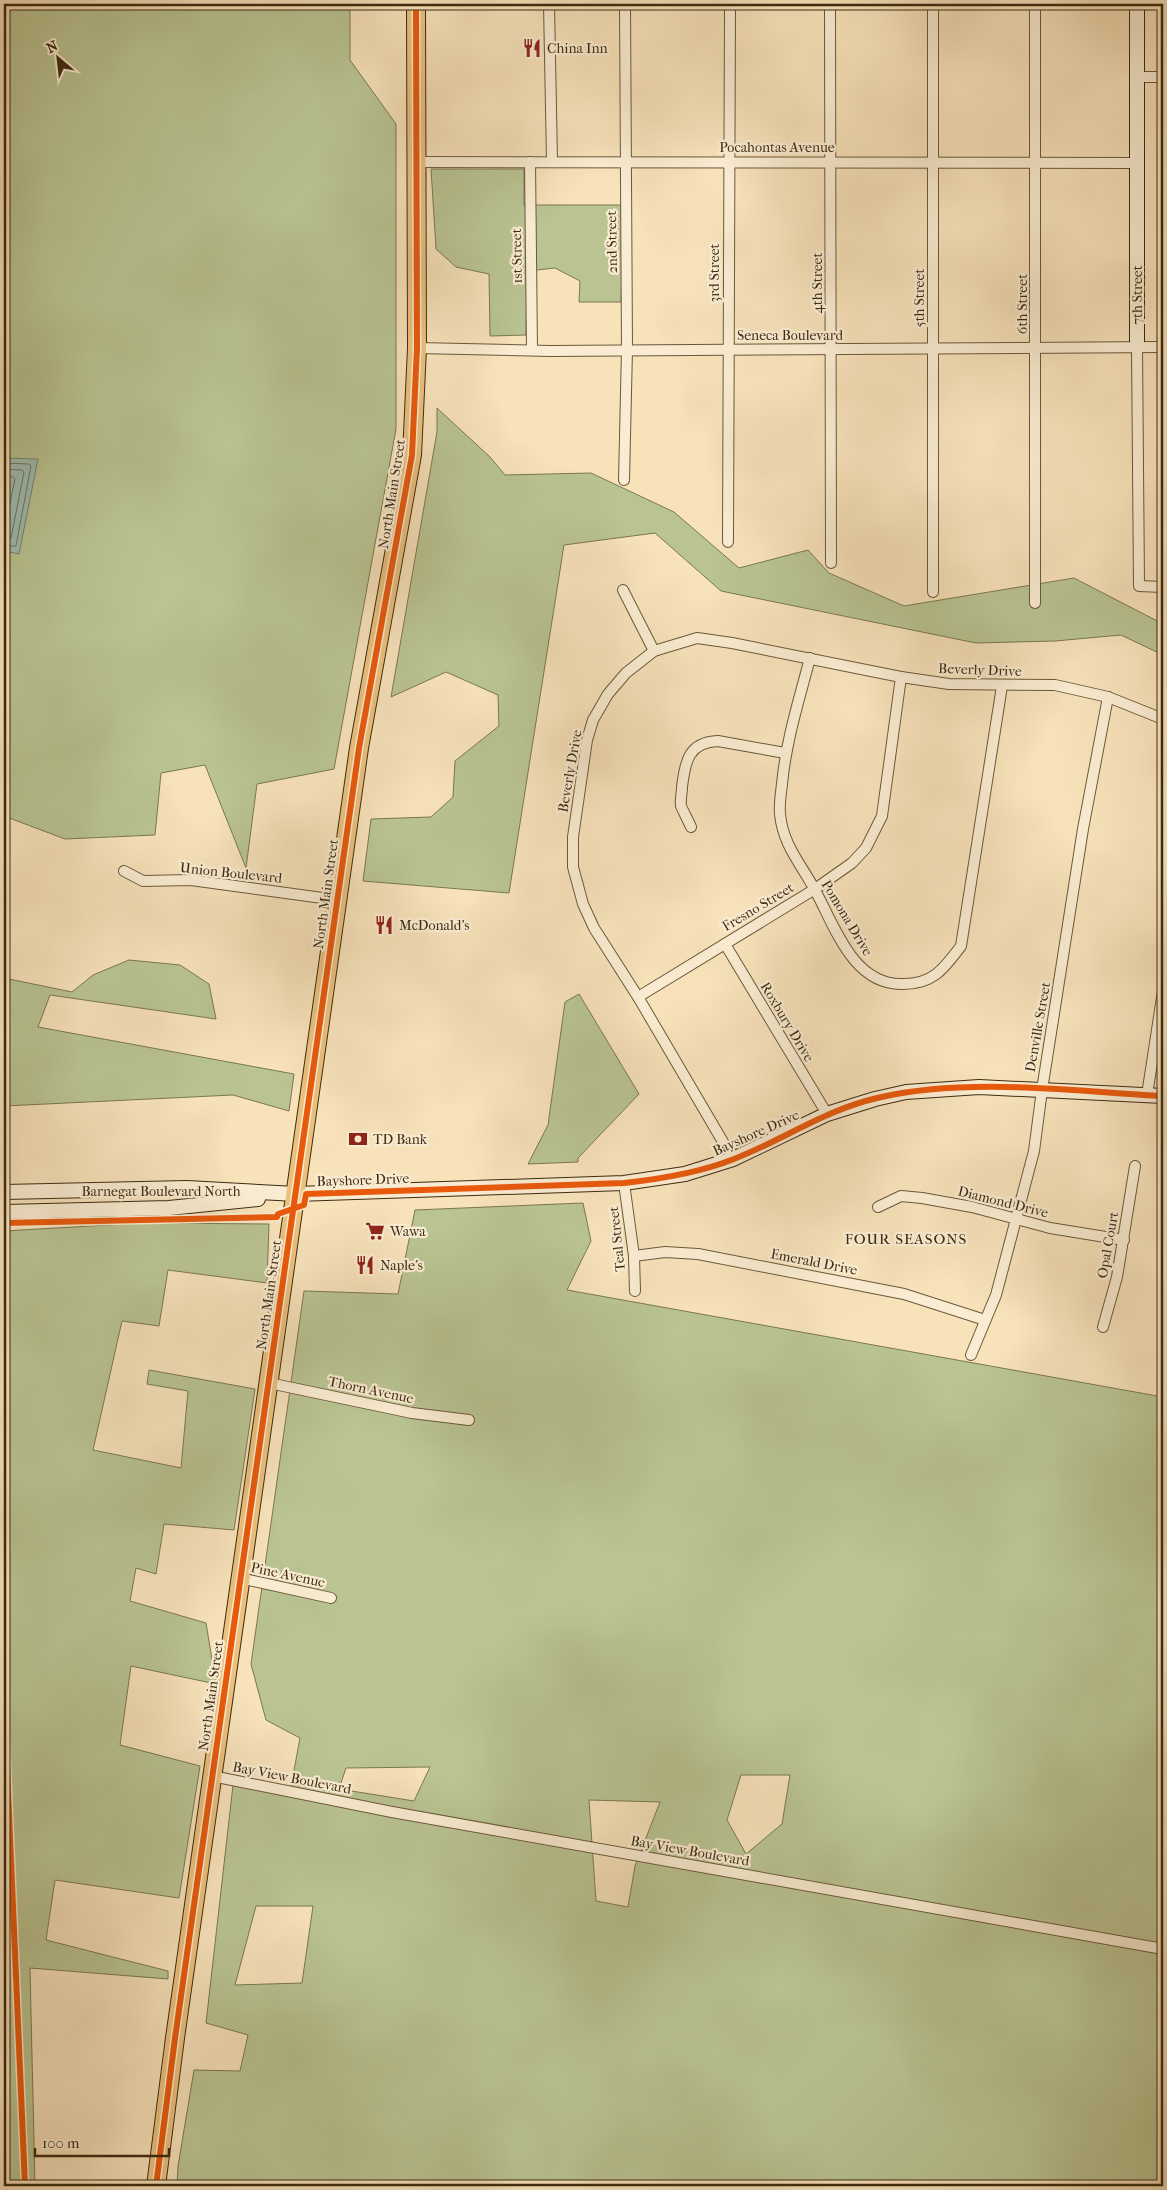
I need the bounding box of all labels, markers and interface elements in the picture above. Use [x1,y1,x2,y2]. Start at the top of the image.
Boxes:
north arrow [32,32,82,82]
text: N [43,37,61,57]
restaurant icon: China Inn [521,37,543,59]
place label: China Inn [547,40,608,57]
street label: Pocahontas Avenue [719,139,835,156]
street label: 2nd Street [603,210,621,274]
street label: 1st Street [508,228,526,284]
street label: 3rd Street [706,243,723,303]
street label: 4th Street [809,252,826,314]
street label: 7th Street [1129,265,1146,325]
street label: 5th Street [911,269,928,327]
street label: 6th Street [1014,274,1031,334]
street label: Seneca Boulevard [737,327,843,344]
street label: North Main Street [375,438,409,550]
street label: Beverly Drive [938,660,1022,680]
street label: Beverly Drive [554,728,586,814]
street label: North Main Street [310,838,342,950]
street label: Union Boulevard [179,859,283,887]
street label: Pomona Drive [818,877,876,959]
street label: Fresno Street [719,879,797,935]
restaurant icon: McDonald's [373,914,395,936]
place label: McDonald's [399,917,470,934]
street label: Roxbury Drive [757,979,817,1065]
street label: Denville Street [1022,981,1054,1073]
street label: Bayshore Drive [710,1106,802,1160]
bank icon: TD Bank [347,1128,369,1150]
place label: TD Bank [373,1131,428,1148]
street label: Bayshore Drive [316,1170,410,1190]
street label: Barnegat Boulevard North [81,1183,241,1200]
street label: Diamond Drive [956,1183,1050,1221]
street label: Teal Street [605,1206,629,1272]
street label: Opal Court [1094,1210,1122,1280]
supermarket icon: Wawa [364,1220,386,1242]
place label: Wawa [389,1223,426,1240]
district label: FOUR SEASONS [845,1230,967,1248]
street label: North Main Street [253,1239,285,1351]
street label: Emerald Drive [769,1245,859,1279]
restaurant icon: Naple's [354,1254,376,1276]
place label: Naple's [380,1257,423,1274]
street label: Thorn Avenue [327,1373,415,1407]
street label: Pine Avenue [249,1559,327,1591]
street label: North Main Street [195,1640,227,1752]
street label: Bay View Boulevard [231,1758,353,1798]
street label: Bay View Boulevard [629,1832,751,1870]
scale bar [35,2125,169,2157]
text: 100 m [42,2134,80,2152]

